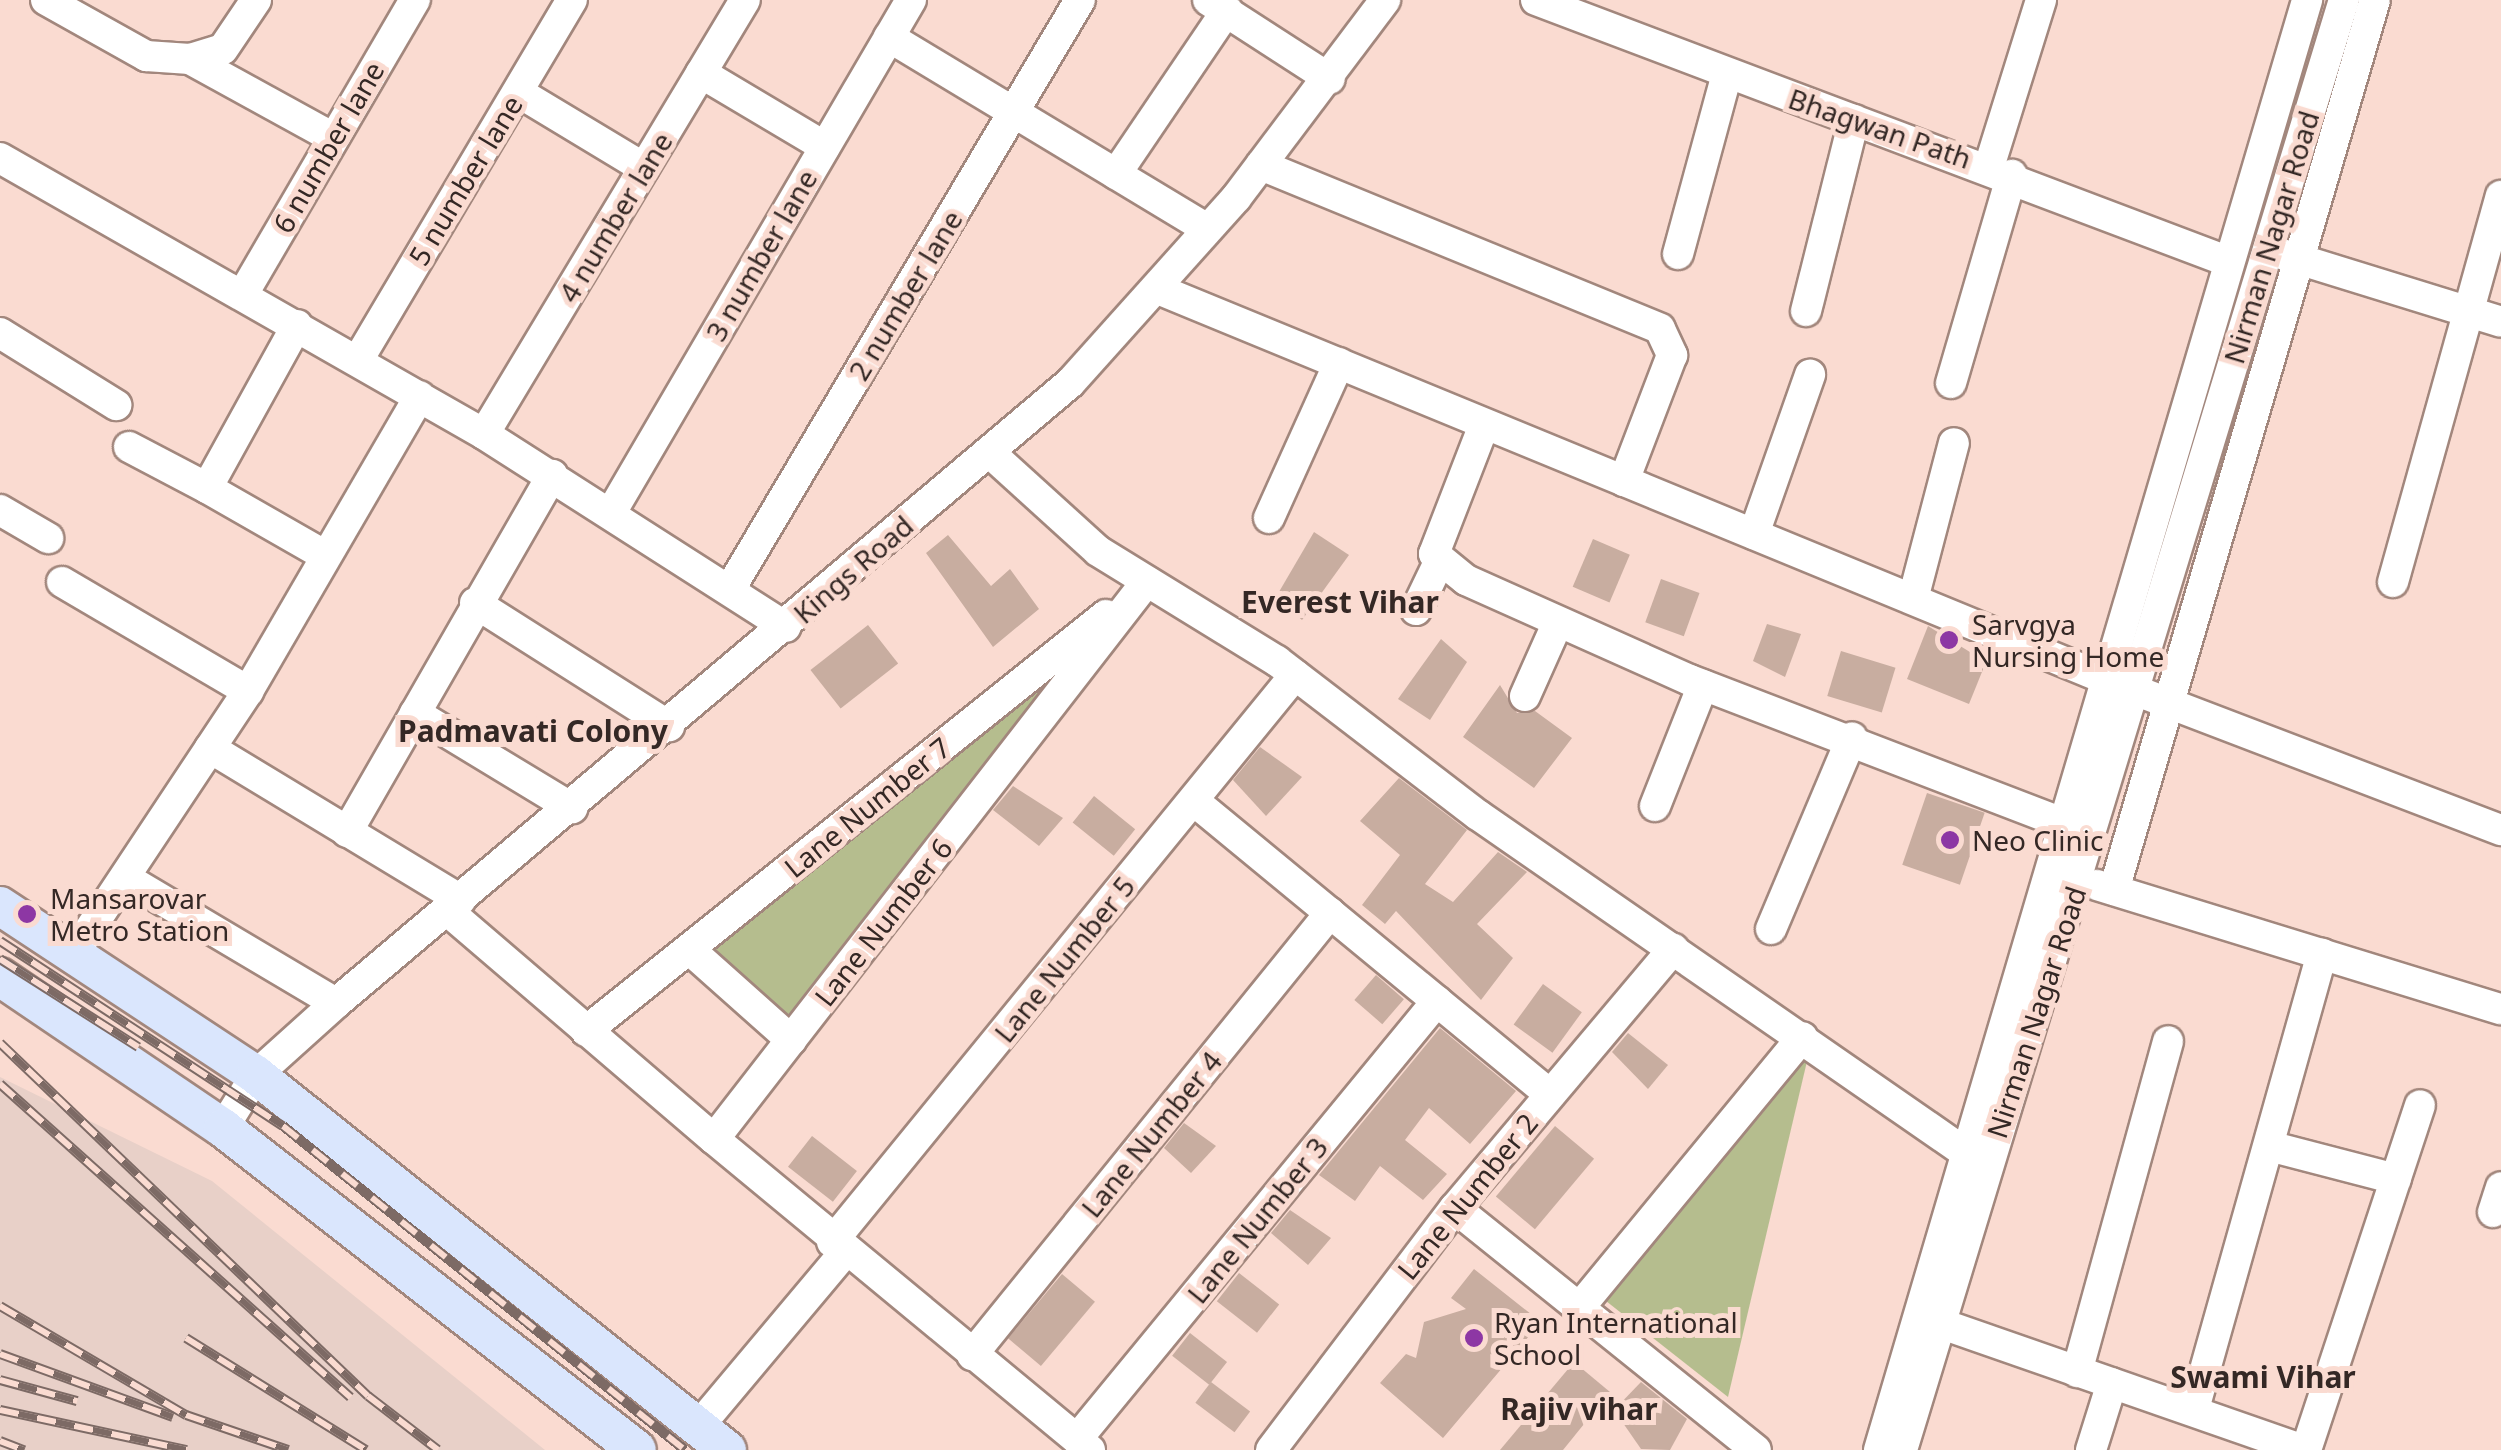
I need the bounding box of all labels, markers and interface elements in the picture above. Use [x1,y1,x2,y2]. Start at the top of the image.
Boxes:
street label: 6 number lane [265,55,391,239]
street label: Bhagwan Path [1784,81,1976,175]
street label: 5 number lane [401,89,529,271]
street label: Nirman Nagar Road [2217,107,2325,367]
street label: 4 number lane [551,126,679,308]
street label: 3 number lane [698,163,824,347]
street label: 2 number lane [841,204,969,386]
street label: Kings Road [786,508,920,630]
district label: Everest Vihar [1241,584,1439,620]
place label: Sarvgya Nursing Home [1972,607,2164,673]
marker: Sarvgya Nursing Home [1936,627,1962,653]
district label: Padmavati Colony [398,713,668,749]
street label: Lane Number 7 [777,730,957,884]
place label: Neo Clinic [1972,823,2103,857]
marker: Neo Clinic [1937,827,1963,853]
street label: Lane Number 6 [807,832,959,1012]
street label: Lane Number 5 [987,869,1141,1049]
place label: Mansarovar Metro Station [50,881,229,947]
street label: Nirman Nagar Road [1979,882,2093,1142]
marker: Mansarovar Metro Station [14,901,40,927]
street label: Lane Number 4 [1074,1044,1228,1224]
street label: Lane Number 2 [1390,1106,1544,1286]
street label: Lane Number 3 [1180,1130,1334,1310]
place label: Ryan International School [1494,1305,1738,1371]
marker: Ryan International School [1463,1327,1485,1349]
district label: Swami Vihar [2170,1359,2356,1395]
district label: Rajiv vihar [1500,1391,1658,1427]

